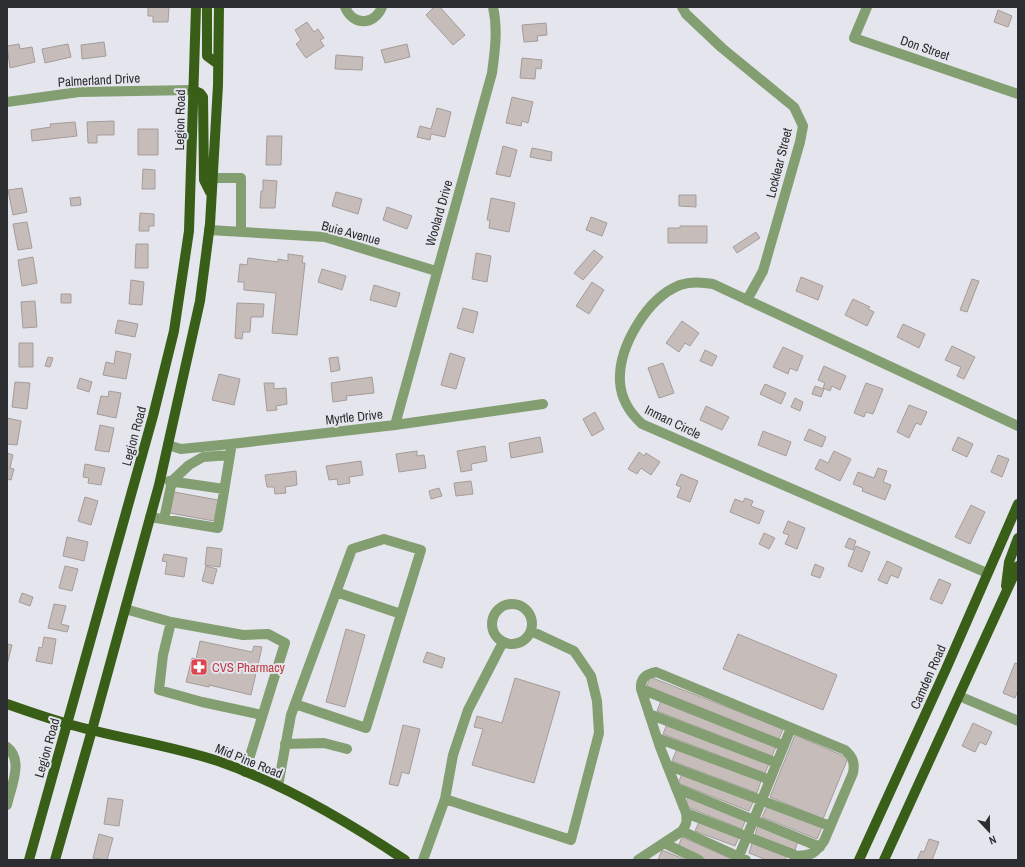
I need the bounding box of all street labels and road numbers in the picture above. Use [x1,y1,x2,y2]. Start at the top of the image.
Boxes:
street label: Don Street [898,32,952,64]
street label: Palmerland Drive [57,69,141,91]
street label: Legion Road [171,89,189,151]
street label: Locklear Street [762,126,796,200]
street label: Woolard Drive [421,178,457,248]
street label: Buie Avenue [320,217,382,249]
street label: Inman Circle [642,401,704,443]
street label: Legion Road [118,404,150,468]
street label: Myrtle Drive [325,406,384,428]
street label: Camden Road [906,642,950,712]
street label: Legion Road [30,716,64,780]
street label: Mid Pine Road [213,740,285,782]

